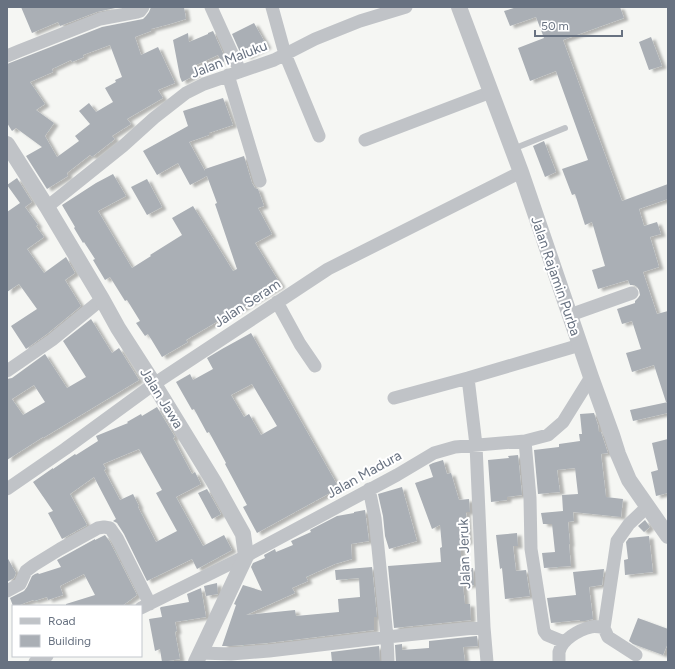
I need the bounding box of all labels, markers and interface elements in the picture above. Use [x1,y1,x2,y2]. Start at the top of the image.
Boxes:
scale bar [535,12,622,38]
text: 50 m [541,19,569,33]
street label: Jalan Maluku [189,37,270,82]
street label: Jalan Rajamin Purba [527,214,584,338]
street label: Jalan Seram [211,276,284,331]
street label: Jalan Jawa [136,365,187,432]
street label: Jalan Madura [324,447,405,502]
street label: Jalan Jeruk [455,518,474,589]
legend [12,605,142,657]
text: Road [48,614,76,628]
text: Building [48,634,91,648]

